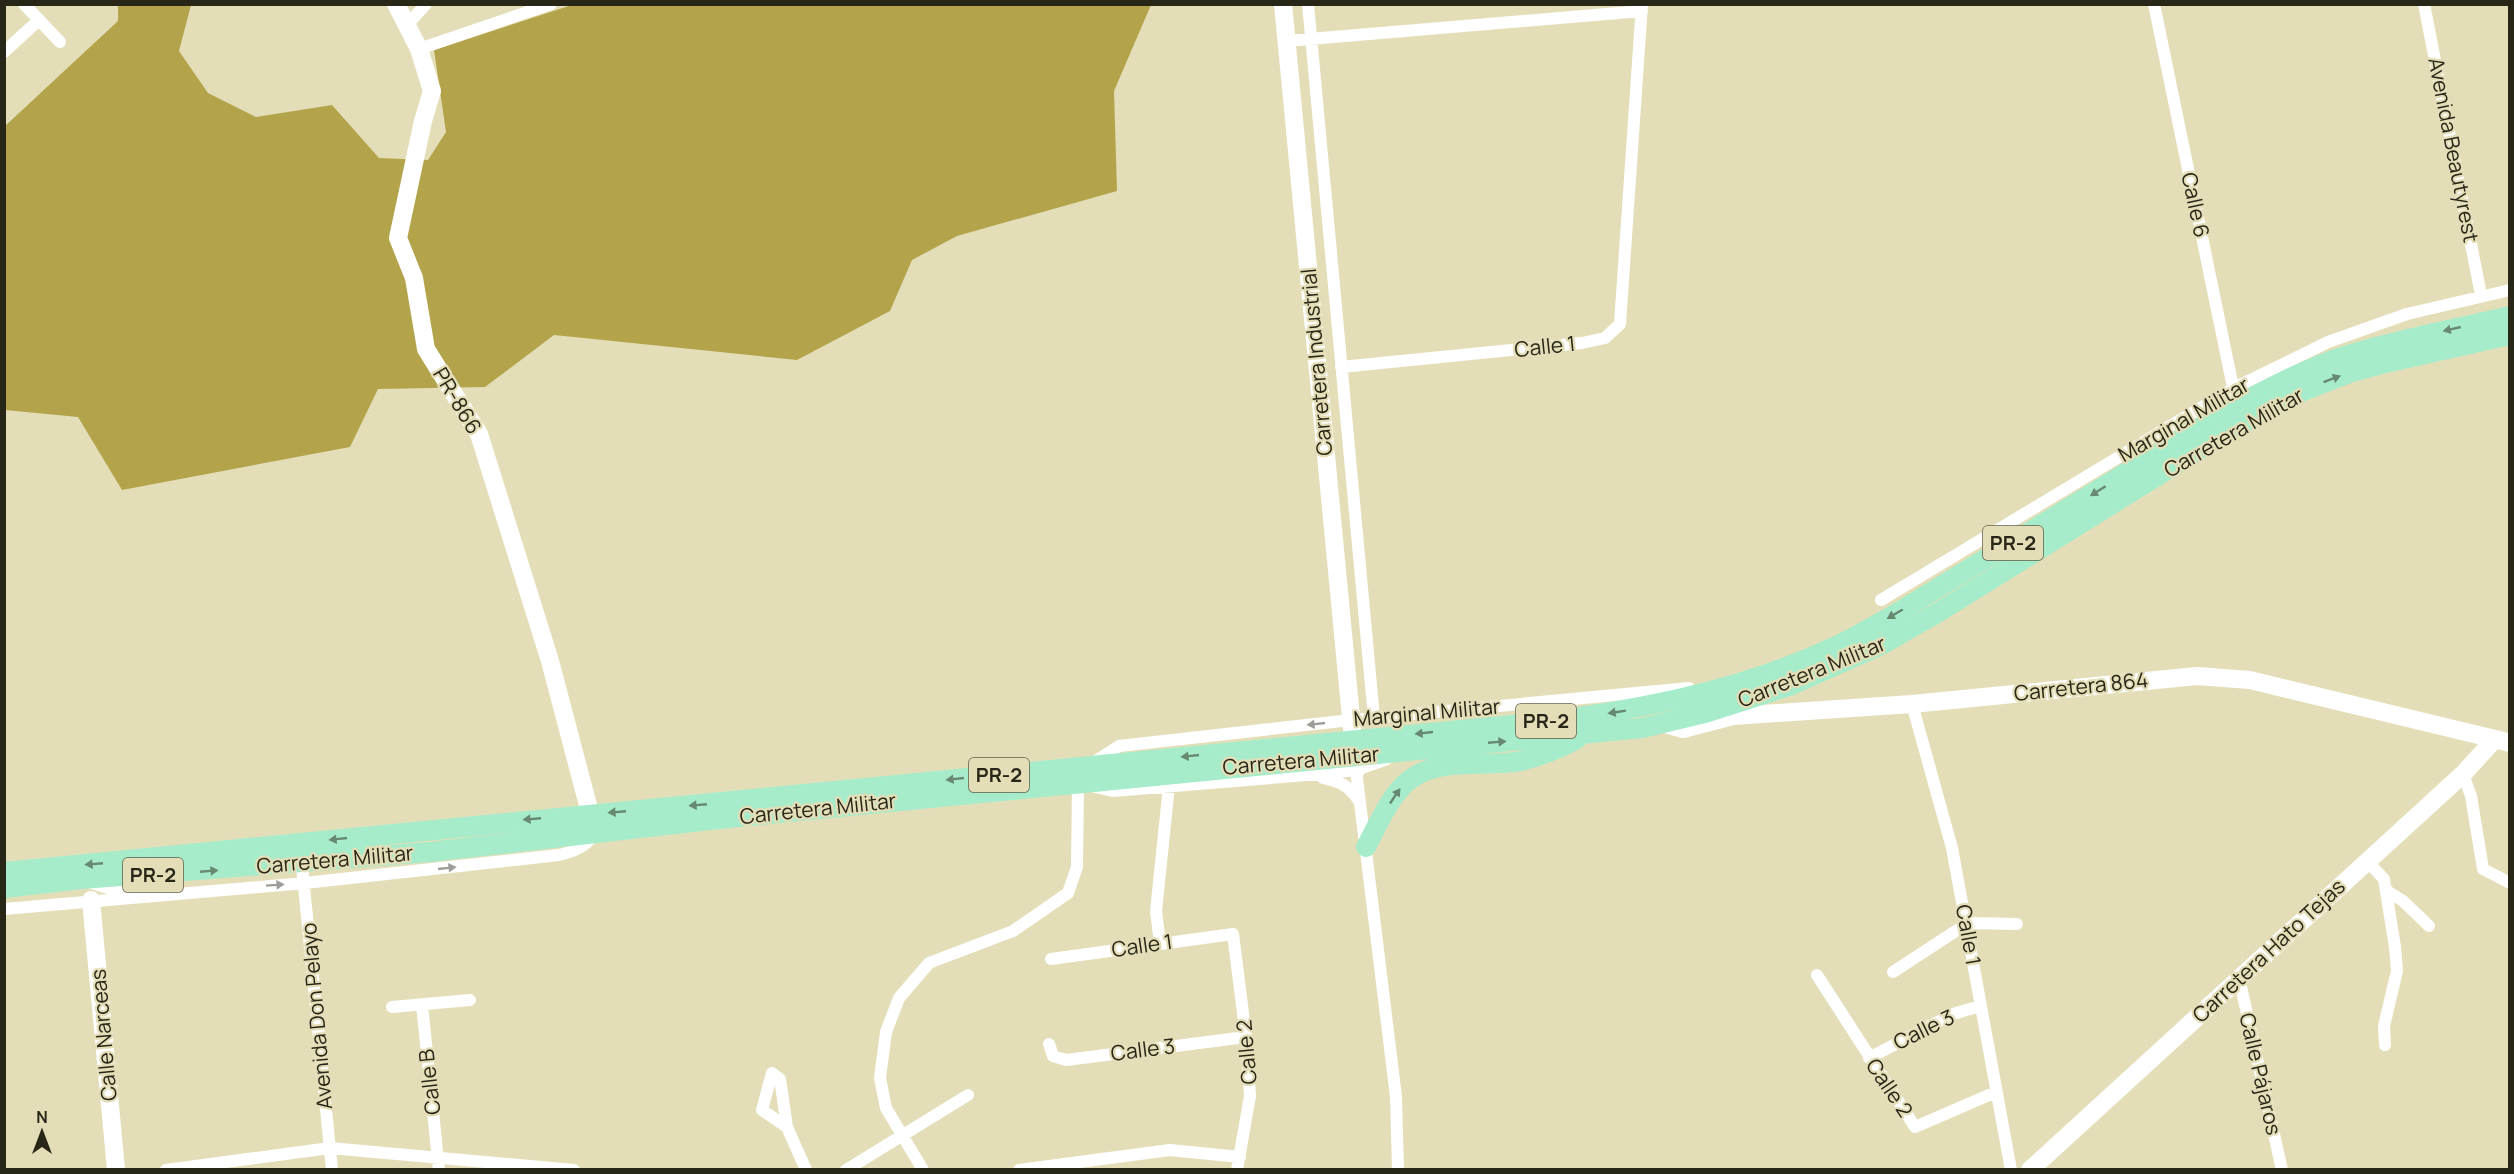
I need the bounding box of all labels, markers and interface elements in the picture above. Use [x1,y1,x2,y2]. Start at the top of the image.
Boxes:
street label: Avenida Beautyrest [2422,55,2486,245]
street label: Calle 6 [2175,170,2217,240]
street label: Carretera Industrial [1294,267,1338,457]
one-way arrow [2443,325,2462,335]
street label: Calle 1 [1513,329,1577,363]
street label: PR-866 [427,362,489,439]
street label: Marginal Militar [2113,370,2255,468]
one-way arrow [2323,374,2341,384]
street label: Carretera Militar [2158,380,2309,484]
one-way arrow [2090,486,2106,497]
road number: PR-2 [1983,526,2043,560]
one-way arrow [1886,609,1903,619]
street label: Carretera Militar [1734,628,1890,713]
street label: Carretera 864 [2012,665,2149,707]
street label: Marginal Militar [1352,692,1502,732]
road number: PR-2 [1516,704,1576,738]
one-way arrow [1608,707,1627,716]
one-way arrow [1306,719,1325,729]
one-way arrow [1414,728,1433,738]
one-way arrow [1487,737,1506,747]
street label: Carretera Militar [1221,739,1381,781]
one-way arrow [1181,751,1200,761]
road number: PR-2 [969,758,1029,792]
one-way arrow [945,774,964,784]
street label: Carretera Militar [738,786,898,830]
one-way arrow [1389,788,1400,804]
one-way arrow [688,800,707,810]
one-way arrow [608,807,627,817]
one-way arrow [522,815,541,824]
one-way arrow [328,834,347,843]
street label: Carretera Militar [255,838,415,880]
road number: PR-2 [123,858,183,892]
one-way arrow [84,859,103,869]
one-way arrow [437,863,456,873]
one-way arrow [200,866,219,876]
street label: Carretera Hato Tejas [2186,872,2351,1028]
one-way arrow [266,881,285,890]
street label: Calle 1 [1950,902,1988,967]
street label: Avenida Don Pelayo [294,921,338,1111]
street label: Calle 1 [1110,927,1174,963]
street label: Calle Narceas [83,968,123,1102]
street label: Calle 3 [1888,1002,1959,1056]
street label: Calle Pájaros [2233,1010,2289,1138]
street label: Calle 2 [1229,1019,1263,1086]
street label: Calle 3 [1109,1031,1177,1067]
street label: Calle B [412,1048,446,1116]
street label: Calle 2 [1860,1053,1920,1122]
north arrow [12,1102,72,1162]
text: N [36,1106,48,1128]

